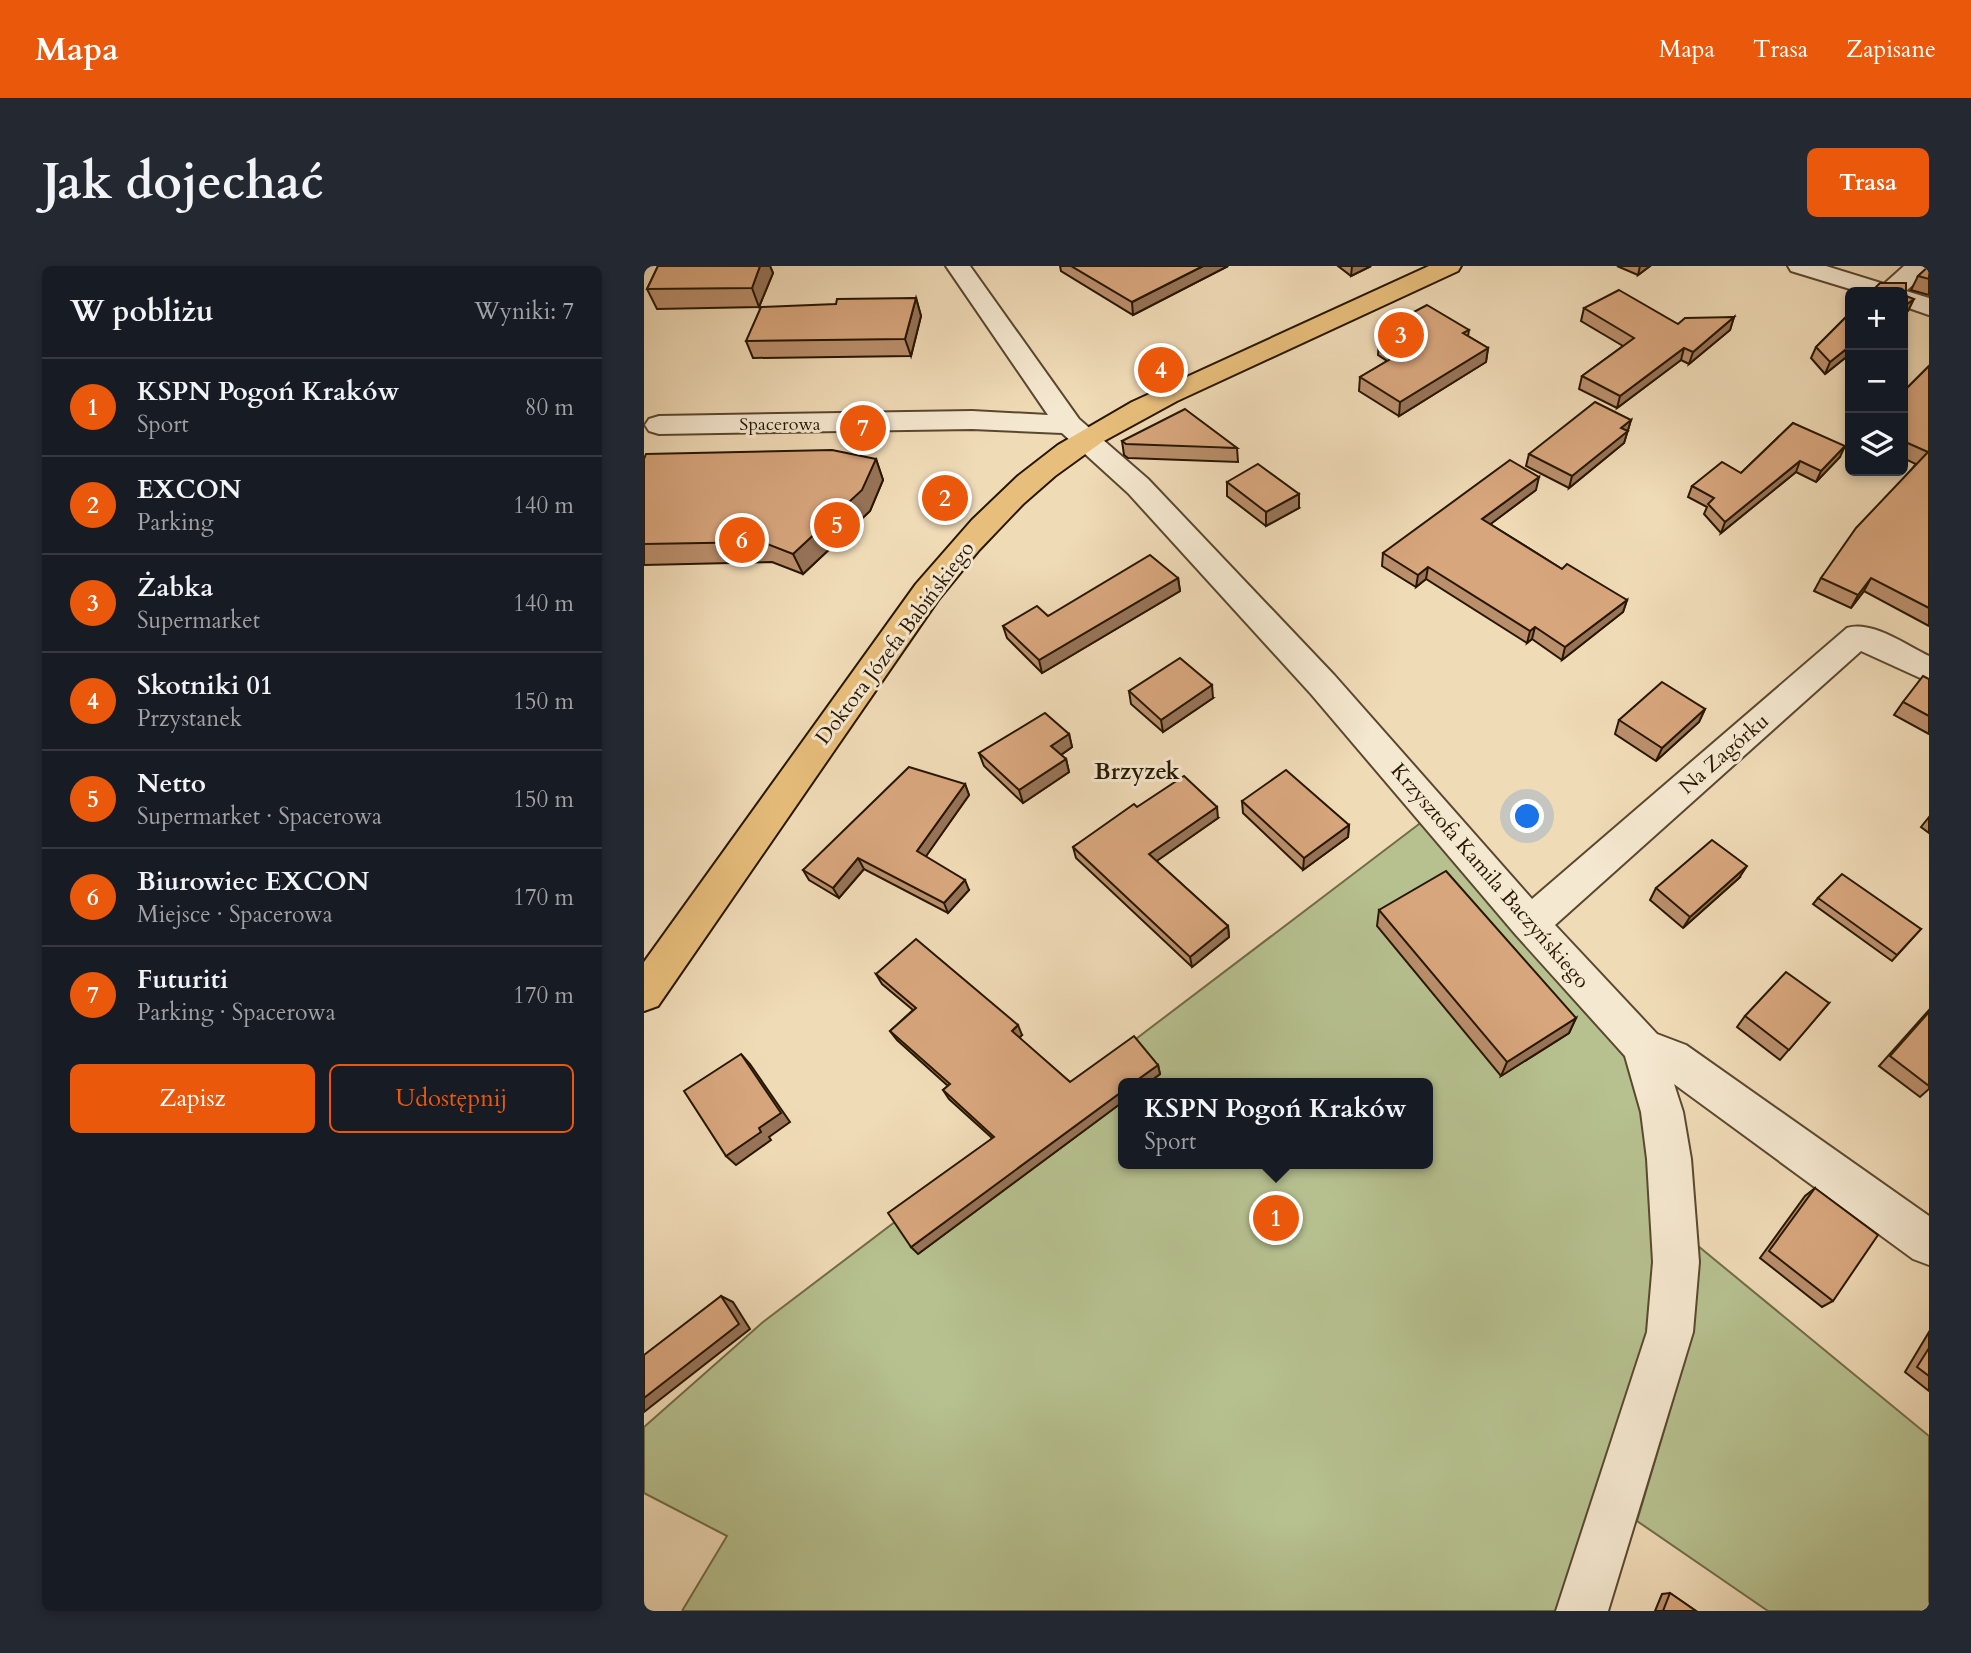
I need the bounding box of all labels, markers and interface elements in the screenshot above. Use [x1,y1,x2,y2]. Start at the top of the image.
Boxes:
text: Mapa [35,27,119,72]
text: Mapa [1659,33,1715,66]
text: Trasa [1753,33,1808,66]
text: Zapisane [1846,33,1936,66]
button: Trasa [1807,148,1929,217]
text: Jak dojechać [42,149,324,216]
map controls [1845,287,1908,476]
button: + [1845,287,1908,350]
text: W pobliżu [70,291,214,332]
text: Wyniki: 7 [474,296,574,327]
pin: 3 [1378,309,1424,361]
pin: 4 [1138,344,1184,396]
button: − [1845,350,1908,413]
text: KSPN Pogoń Kraków [137,374,399,409]
text: 1 [87,392,99,423]
text: 80 m [525,392,574,423]
pin: 7 [840,402,886,454]
text: Sport [137,409,189,440]
street label: Spacerowa [739,412,821,437]
button: layers [1845,413,1908,476]
text: EXCON [137,472,241,507]
pin: 2 [922,472,968,524]
text: 2 [87,490,99,521]
text: 140 m [513,490,574,521]
pin: 5 [814,499,860,551]
text: Parking [137,507,214,538]
pin: 6 [719,514,765,566]
street label: Doktora Józefa Babińskiego [809,535,981,751]
text: Żabka [137,570,213,605]
text: 3 [87,588,99,619]
text: 140 m [513,588,574,619]
text: Supermarket [137,605,260,636]
text: Skotniki 01 [137,668,273,703]
text: 4 [87,686,99,717]
text: 150 m [513,686,574,717]
text: Przystanek [137,703,242,734]
street label: Na Zagórku [1673,707,1775,801]
district label: Brzyzek [1094,756,1181,787]
street label: Krzysztofa Kamila Baczyńskiego [1384,757,1596,995]
text: Netto [137,766,206,801]
text: 5 [87,784,99,815]
text: 150 m [513,784,574,815]
your location [1510,799,1544,833]
text: Supermarket · Spacerowa [137,801,382,832]
text: Biurowiec EXCON [137,864,369,899]
text: 6 [87,882,99,913]
text: 170 m [513,882,574,913]
text: Miejsce · Spacerowa [137,899,333,930]
text: Futuriti [137,962,228,997]
text: 7 [87,980,99,1011]
text: 170 m [513,980,574,1011]
text: Parking · Spacerowa [137,997,336,1028]
button: Zapisz [70,1064,315,1133]
button: Udostępnij [329,1064,574,1133]
popup [1118,1078,1433,1169]
text: KSPN Pogoń Kraków [1144,1091,1407,1126]
text: Sport [1144,1126,1196,1157]
pin: 1 [1253,1192,1299,1244]

